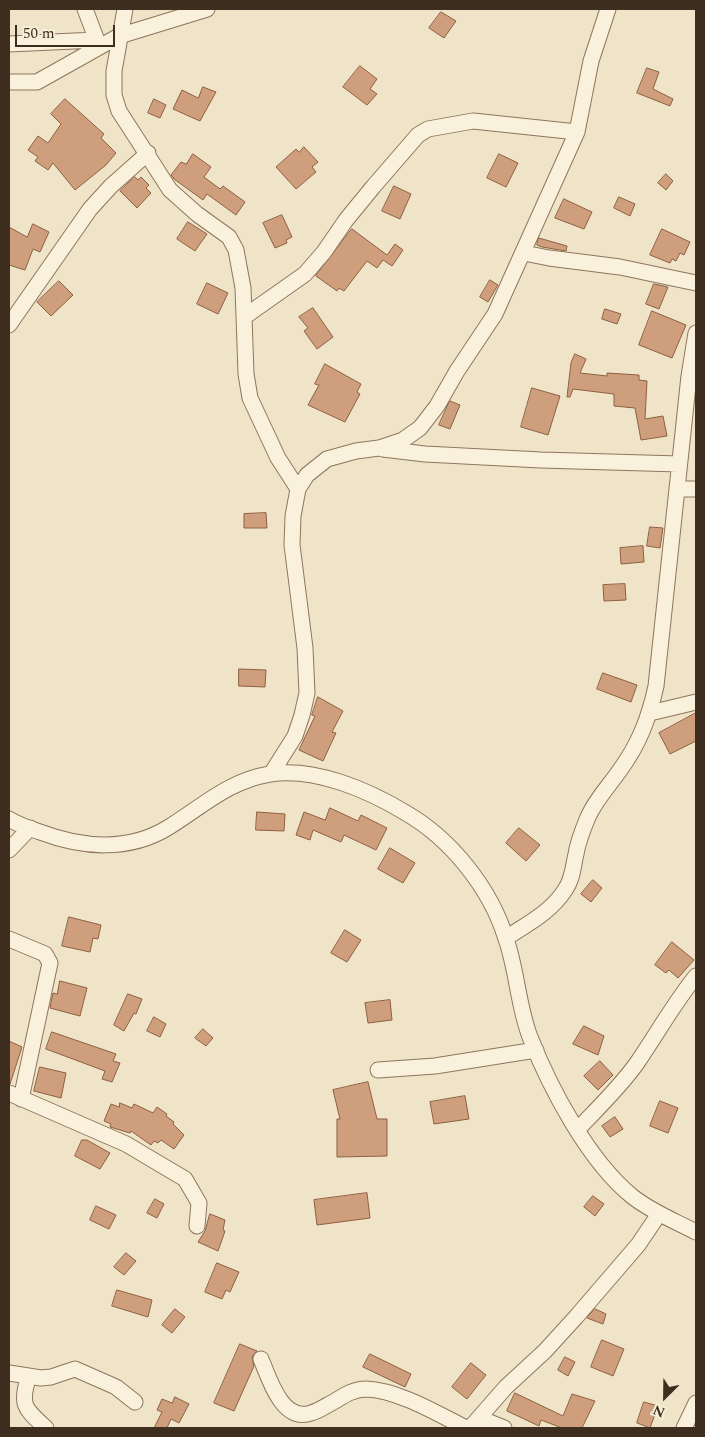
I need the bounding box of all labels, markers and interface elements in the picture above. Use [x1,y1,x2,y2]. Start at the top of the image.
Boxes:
scale bar [18,15,118,47]
text: 50 m [23,22,55,45]
north arrow [640,1372,690,1422]
text: N [650,1399,668,1423]

